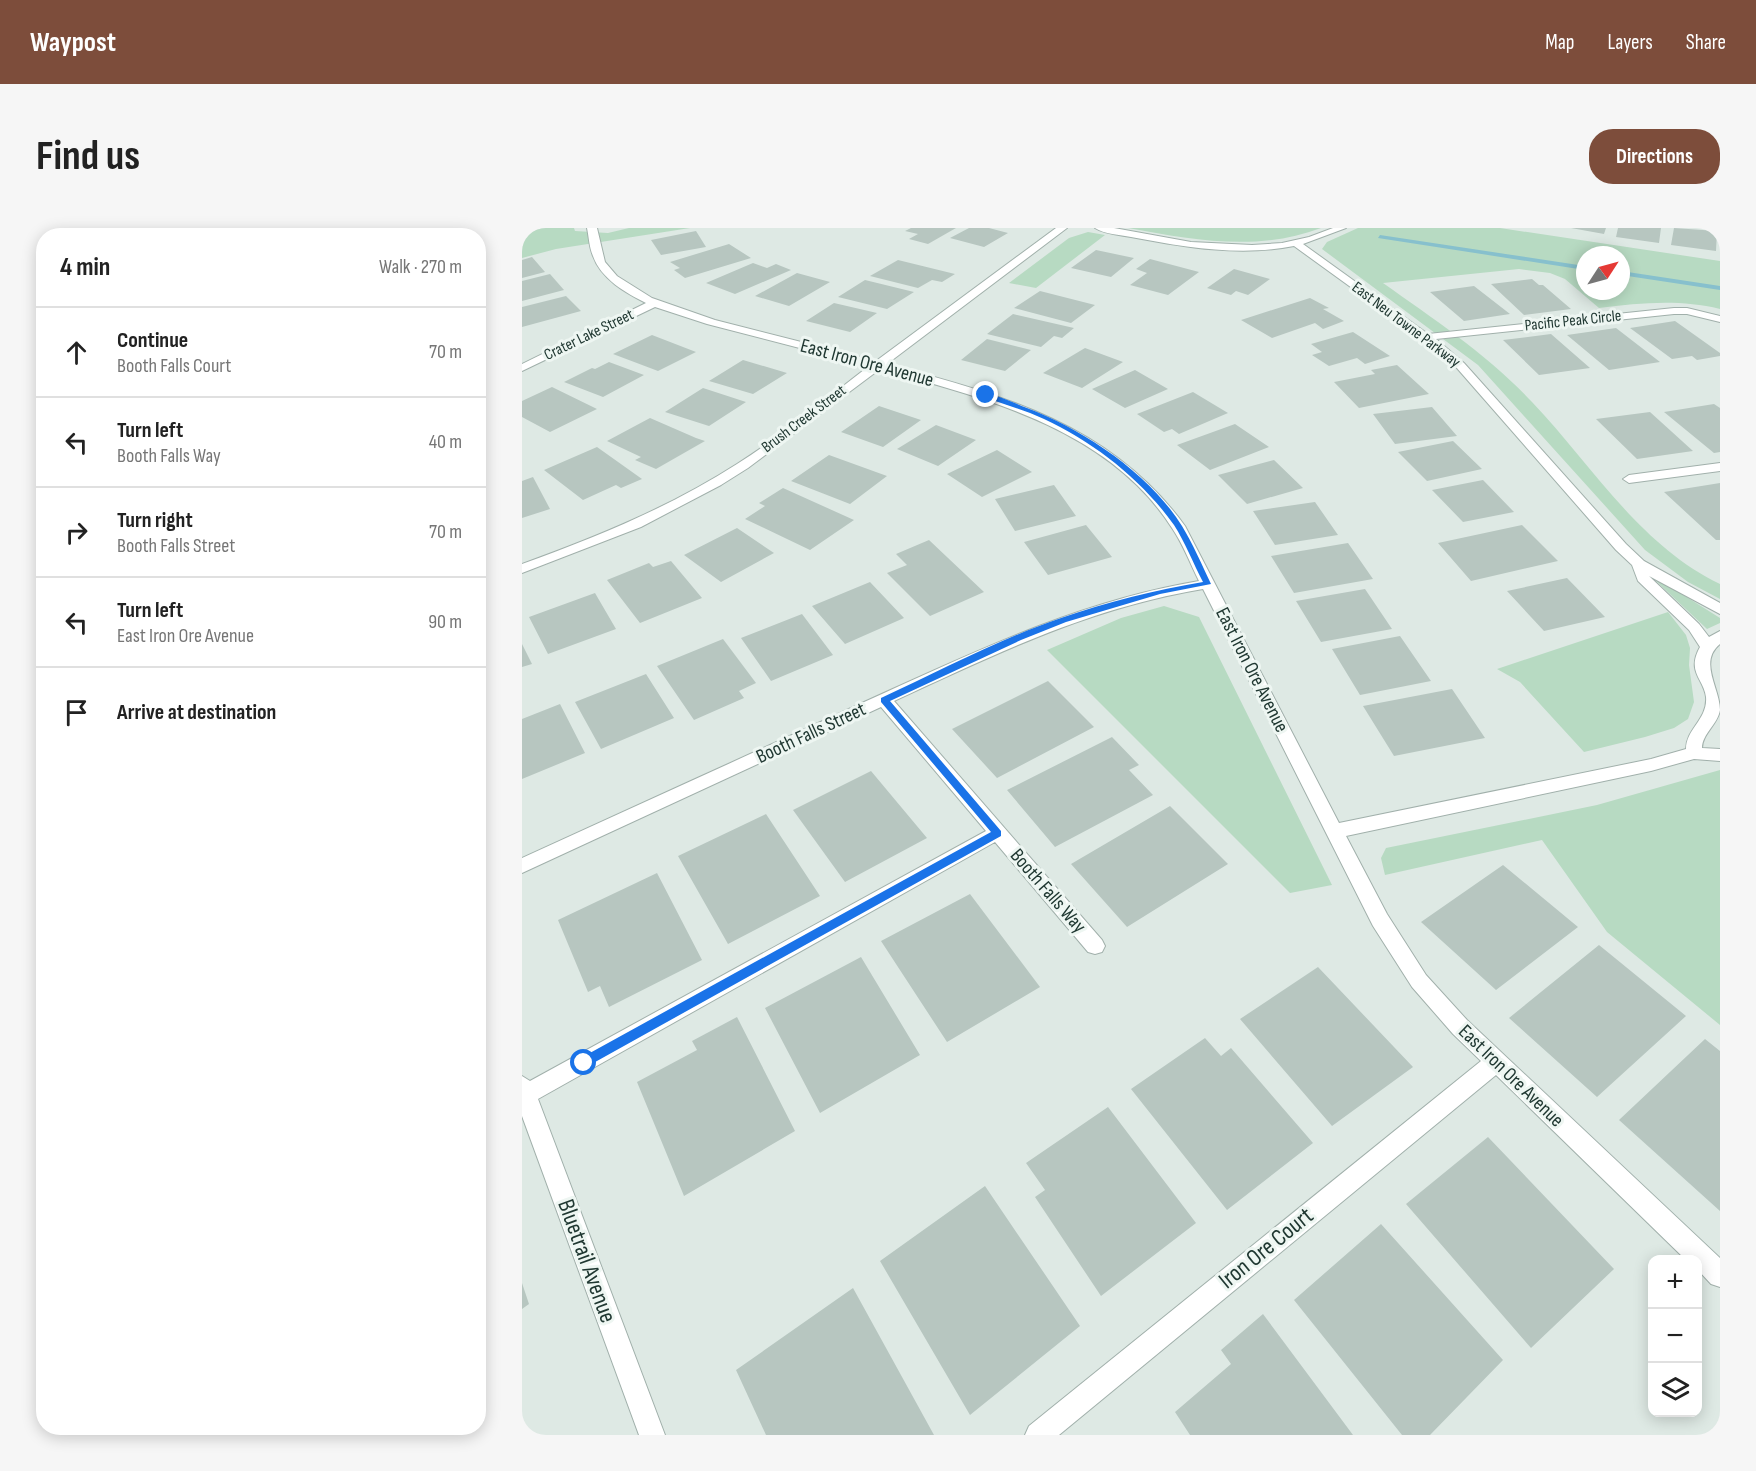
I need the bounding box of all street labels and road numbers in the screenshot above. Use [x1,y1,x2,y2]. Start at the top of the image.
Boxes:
street label: East Neu Towne Parkway [1348,278,1464,372]
street label: Crater Lake Street [541,305,637,365]
street label: Pacific Peak Circle [1524,306,1622,336]
street label: East Iron Ore Avenue [798,334,936,392]
street label: Brush Creek Street [758,381,850,457]
street label: East Iron Ore Avenue [1210,604,1294,736]
street label: Booth Falls Street [752,697,870,769]
street label: Booth Falls Way [1005,844,1091,938]
street label: East Iron Ore Avenue [1453,1020,1569,1132]
street label: Bluetrail Avenue [551,1195,623,1327]
street label: Iron Ore Court [1213,1201,1319,1295]

